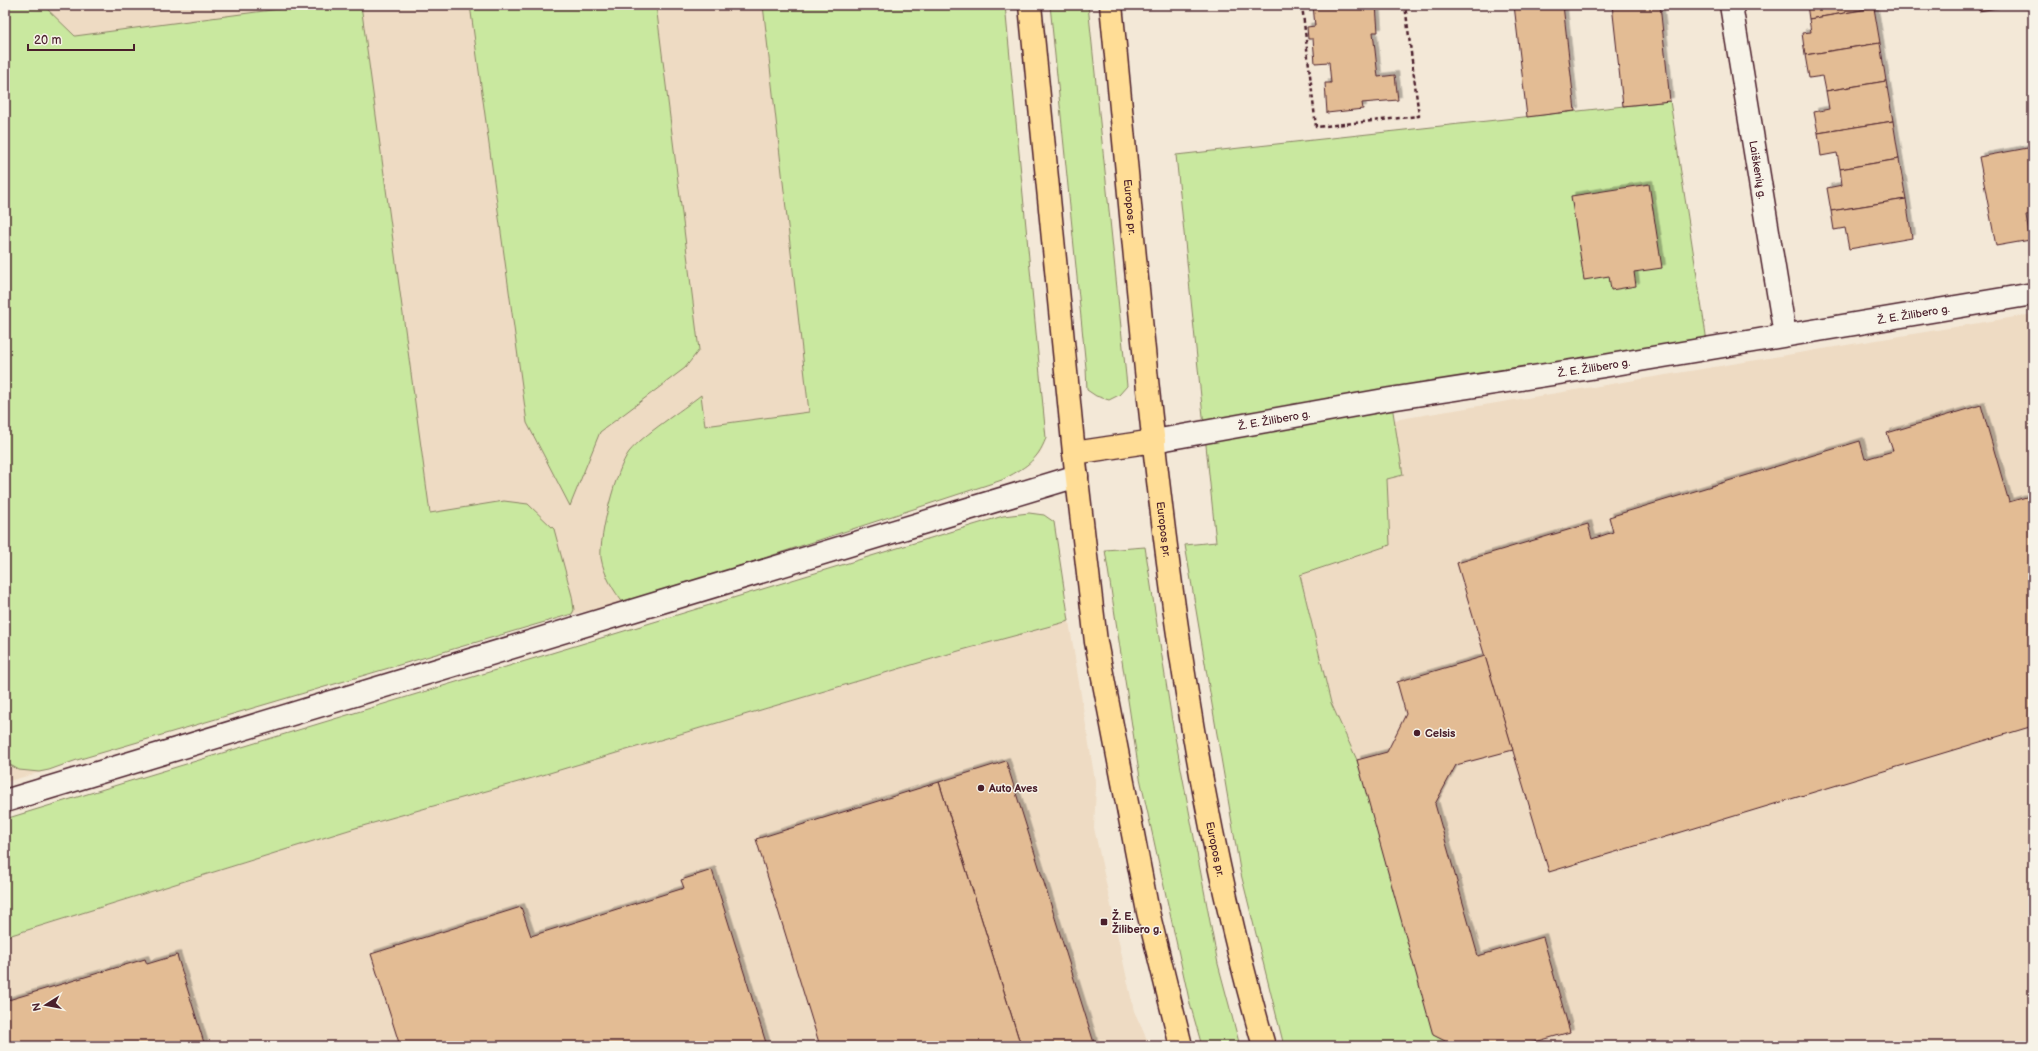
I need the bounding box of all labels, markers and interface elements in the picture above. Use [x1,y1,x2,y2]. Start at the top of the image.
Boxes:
scale bar [28,26,134,52]
text: 20 m [34,33,61,48]
street label: Laiškenių g. [1747,139,1769,200]
street label: Europos pr. [1121,178,1139,236]
street label: Ž. E. Žilibero g. [1875,302,1950,327]
street label: Ž. E. Žilibero g. [1556,355,1631,380]
street label: Ž. E. Žilibero g. [1236,407,1311,433]
street label: Europos pr. [1154,501,1174,558]
place label: Celsis [1425,727,1456,740]
marker: Celsis [1412,728,1422,738]
place label: Auto Aves [988,782,1038,795]
marker: Auto Aves [976,783,986,793]
street label: Europos pr. [1203,820,1228,878]
place label: Ž. E. Žilibero g. [1112,909,1162,936]
marker: Ž. E. Žilibero g. [1099,917,1109,927]
north arrow [26,985,66,1025]
text: N [30,1002,44,1012]

